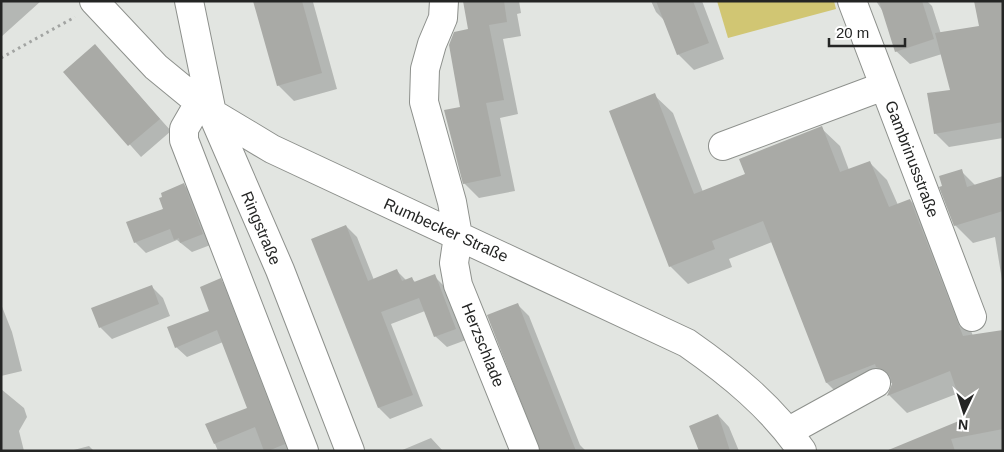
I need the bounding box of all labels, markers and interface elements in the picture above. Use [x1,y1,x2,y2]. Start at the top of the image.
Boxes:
scale bar [829,15,905,47]
text: 20 m [836,24,869,41]
street label: Gambrinusstraße [882,98,942,220]
street label: Ringstraße [238,189,284,267]
street label: Rumbecker Straße [381,195,511,265]
street label: Herzschlade [458,301,508,390]
north arrow [939,387,989,437]
text: N [957,417,969,433]

